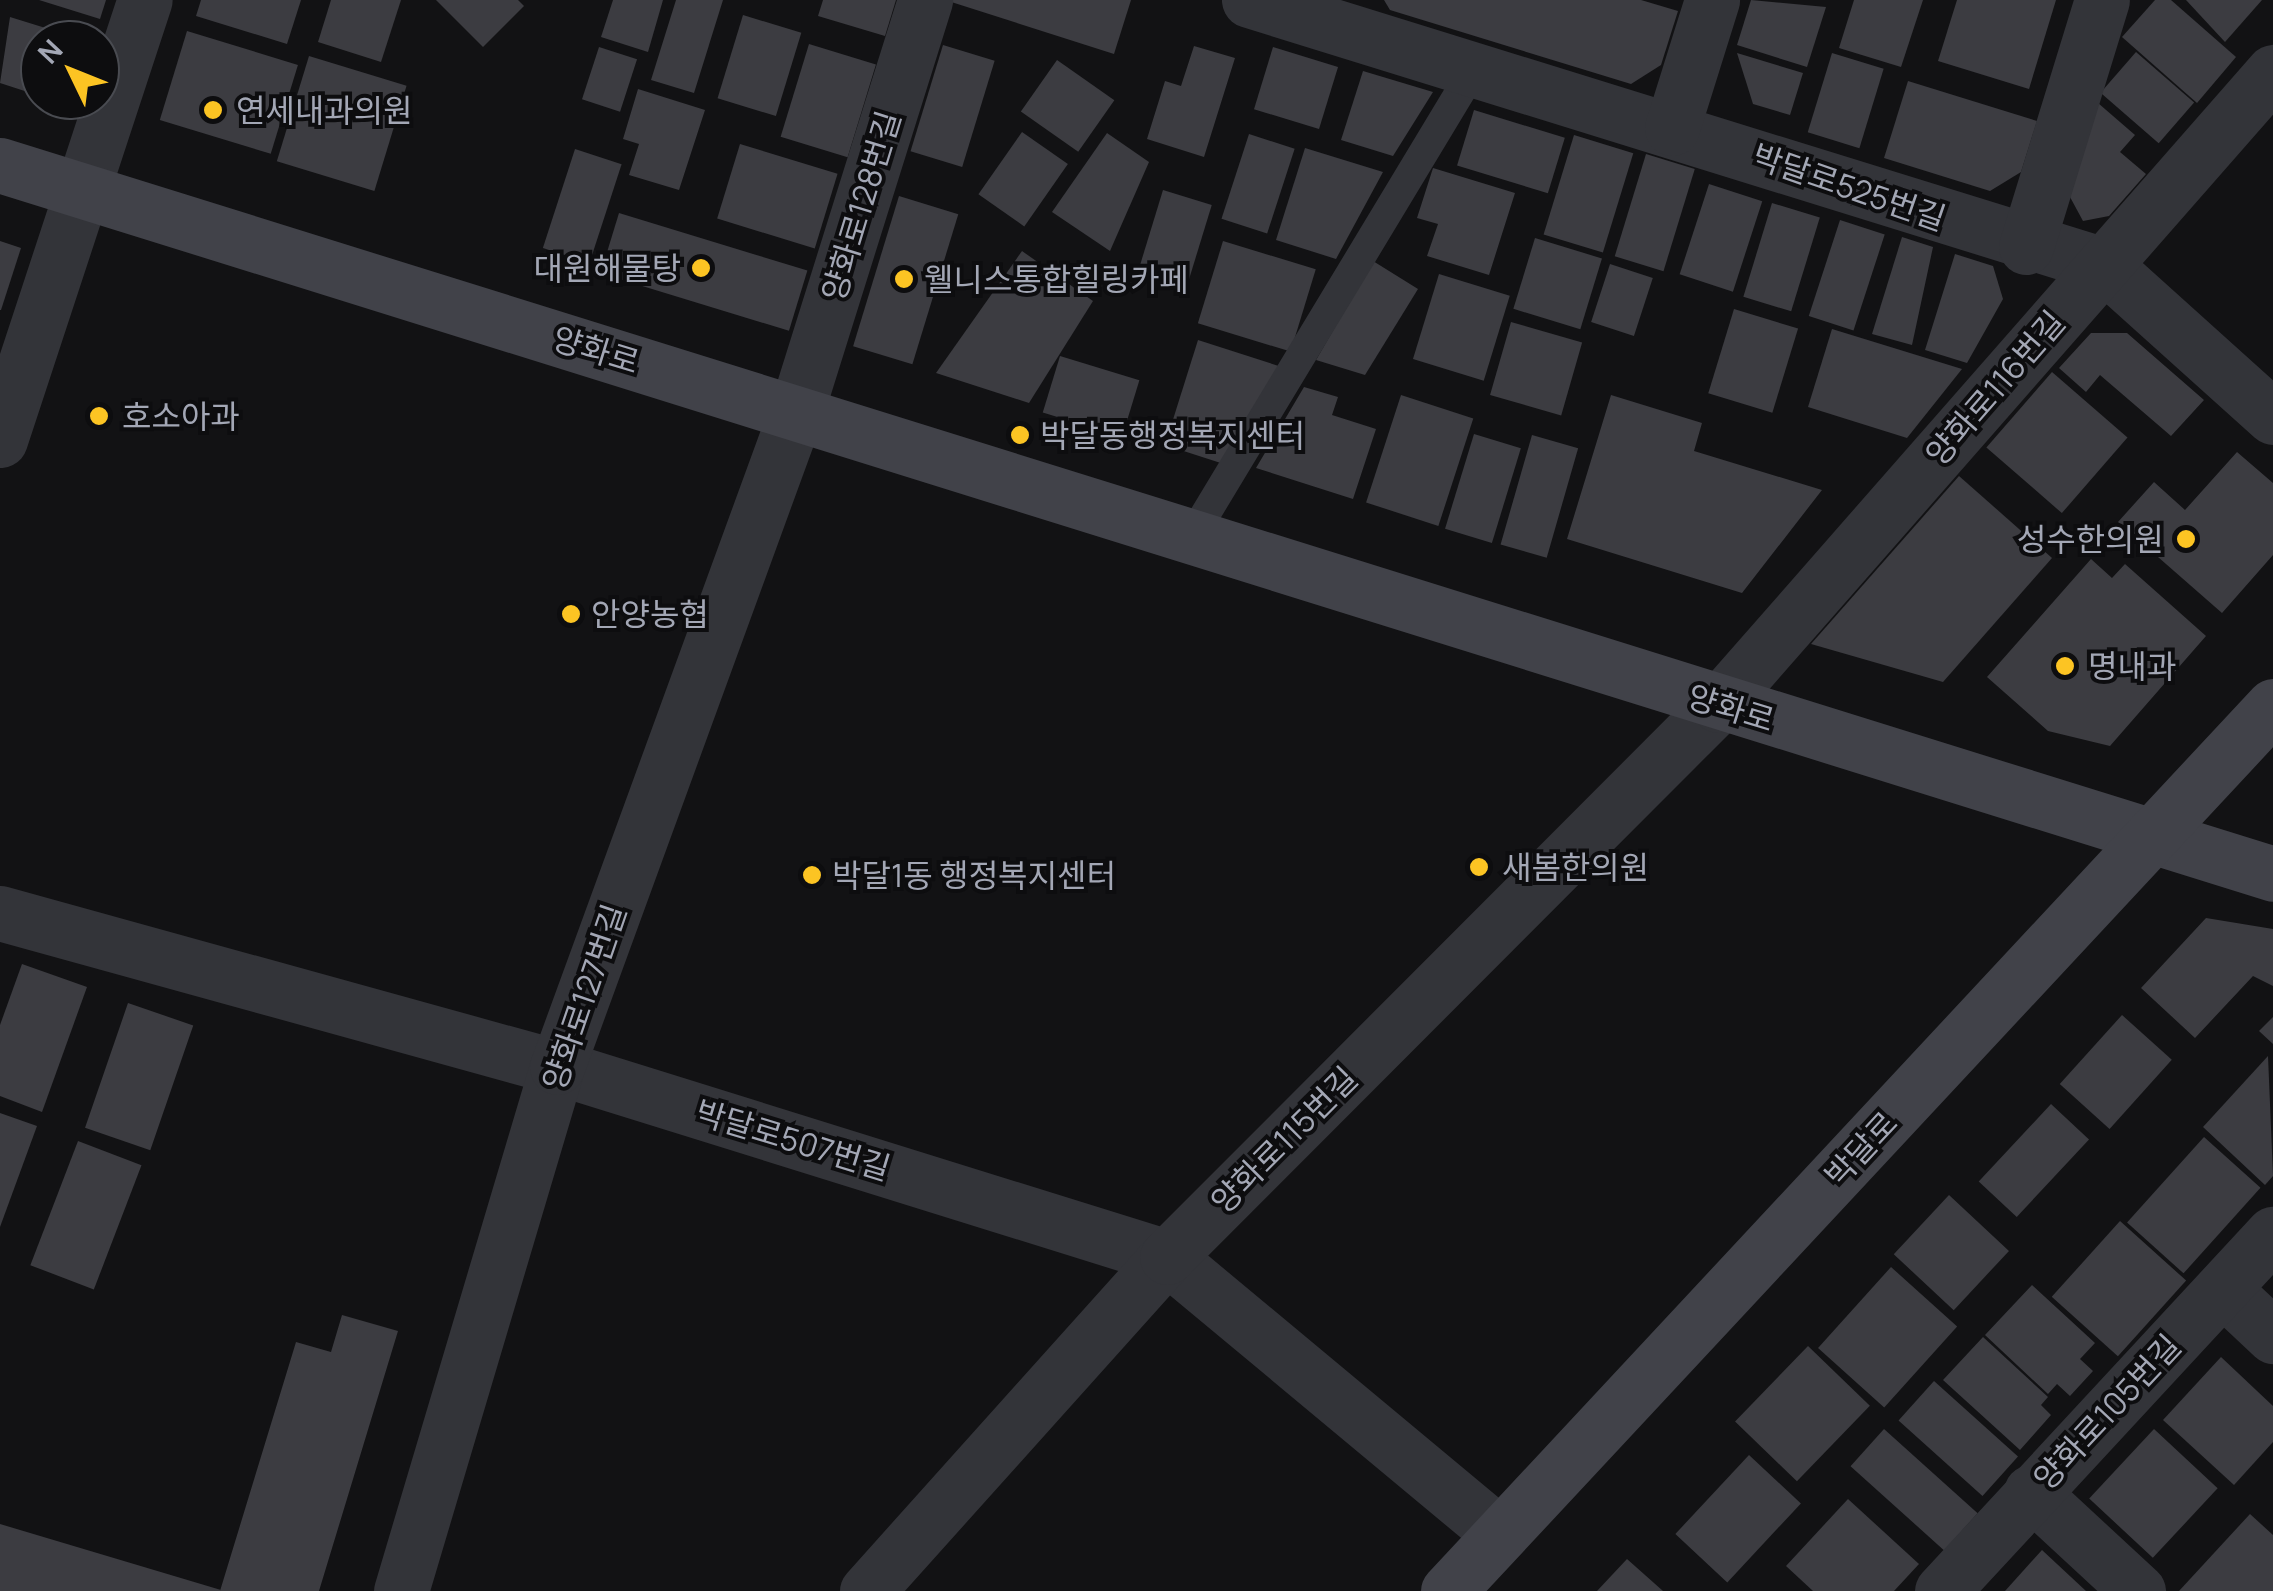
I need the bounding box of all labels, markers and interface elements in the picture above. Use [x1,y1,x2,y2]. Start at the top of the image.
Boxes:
north arrow [20,20,120,120]
text: N [29,31,70,71]
place label: 연세내과의원 [236,91,413,129]
marker: 연세내과의원 [200,97,226,123]
street label: 양화로128번길 [814,106,908,306]
street label: 박달로525번길 [1747,136,1951,238]
place label: 대원해물탕 [534,249,681,287]
marker: 대원해물탕 [690,257,712,279]
place label: 웰니스통합힐링카페 [924,260,1189,298]
marker: 웰니스통합힐링카페 [893,268,915,290]
street label: 양화로116번길 [1918,303,2072,473]
street label: 양화로 [548,319,644,381]
place label: 호소아과 [122,397,240,435]
marker: 호소아과 [86,403,112,429]
place label: 박달동행정복지센터 [1040,416,1305,454]
marker: 박달동행정복지센터 [1009,424,1031,446]
place label: 성수한의원 [2017,520,2164,558]
marker: 성수한의원 [2173,526,2199,552]
place label: 안양농협 [591,595,709,633]
marker: 안양농협 [560,603,582,625]
place label: 명내과 [2088,647,2176,685]
marker: 명내과 [2052,653,2078,679]
street label: 양화로 [1683,677,1779,739]
place label: 새봄한의원 [1502,848,1649,886]
marker: 새봄한의원 [1466,854,1492,880]
place label: 박달1동 행정복지센터 [832,856,1116,894]
marker: 박달1동 행정복지센터 [801,864,823,886]
street label: 양화로127번길 [534,899,634,1095]
street label: 양화로115번길 [1203,1059,1365,1221]
street label: 박달로507번길 [691,1092,895,1188]
street label: 박달로 [1817,1104,1905,1194]
street label: 양화로105번길 [2026,1327,2188,1497]

